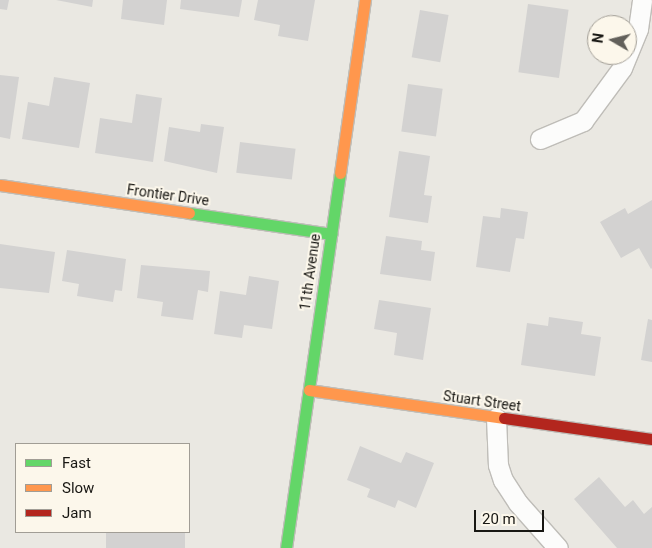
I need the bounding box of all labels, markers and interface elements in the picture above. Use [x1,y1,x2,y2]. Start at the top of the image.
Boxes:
north arrow [587,15,637,65]
text: N [590,32,607,44]
street label: Frontier Drive [126,181,210,209]
street label: 11th Avenue [296,233,324,311]
street label: Stuart Street [442,387,522,415]
legend [15,443,190,533]
text: Fast [62,454,91,472]
text: Slow [62,479,94,497]
scale bar [477,500,547,532]
text: Jam [62,504,92,522]
text: 20 m [482,510,516,528]

